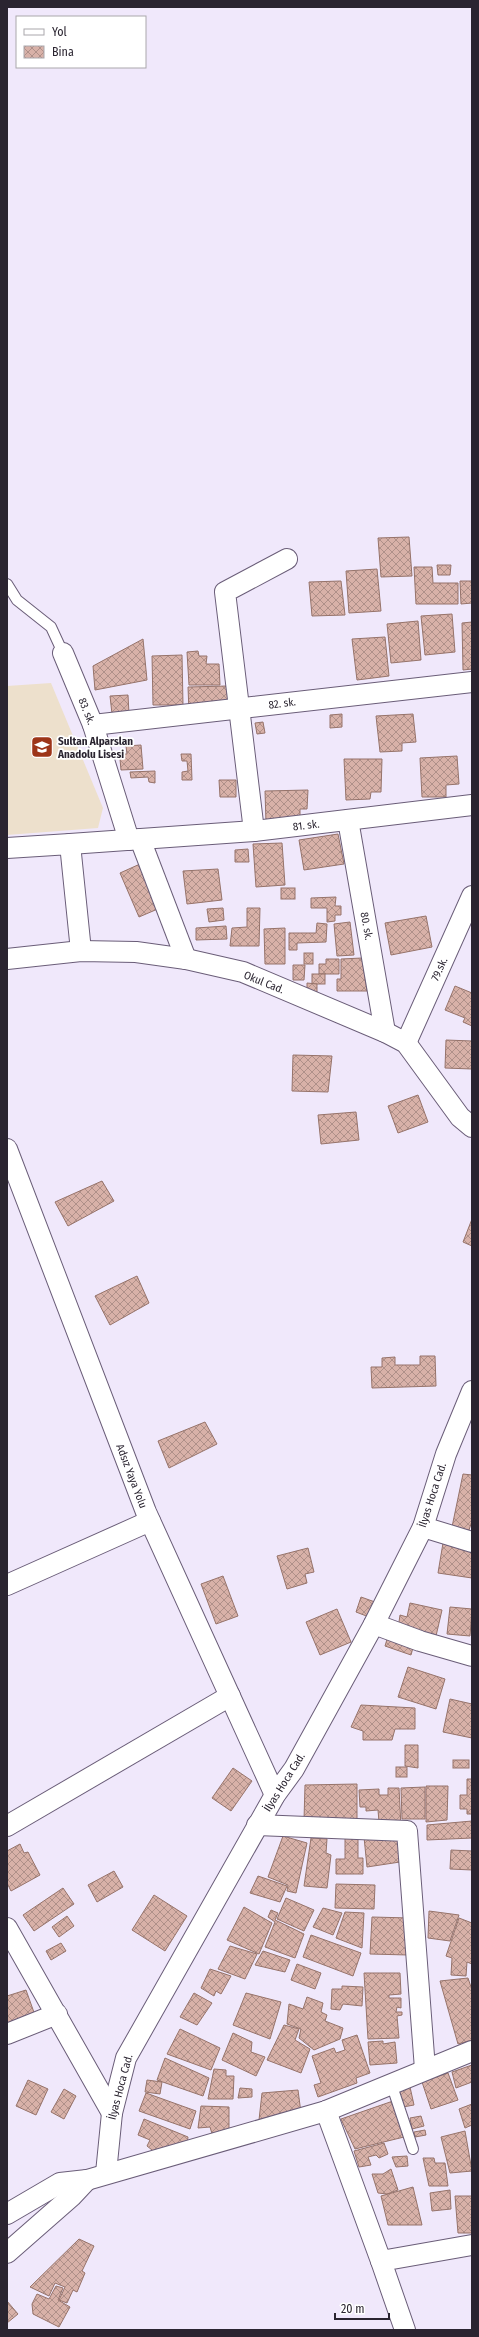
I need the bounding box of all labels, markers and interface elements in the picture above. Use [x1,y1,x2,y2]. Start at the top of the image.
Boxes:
legend [16,16,146,68]
text: Yol [52,25,67,39]
text: Bina [52,45,74,59]
street label: 82. sk. [268,695,296,712]
street label: 83. sk. [75,696,98,726]
school or university icon: Sultan Alparslan Anadolu Lisesi [29,734,55,760]
place label: Sultan Alparslan Anadolu Lisesi [57,735,133,761]
street label: 81. sk. [292,817,320,834]
street label: 80. sk. [358,911,375,941]
street label: 79.sk. [429,955,450,983]
street label: Okul Cad. [242,969,286,996]
street label: Adsız Yaya Yolu [113,1442,150,1510]
street label: İlyas Hoca Cad. [415,1461,449,1529]
street label: İlyas Hoca Cad. [260,1750,308,1814]
street label: İlyas Hoca Cad. [105,2053,135,2121]
scale bar [335,2295,389,2321]
text: 20 m [341,2302,365,2316]

